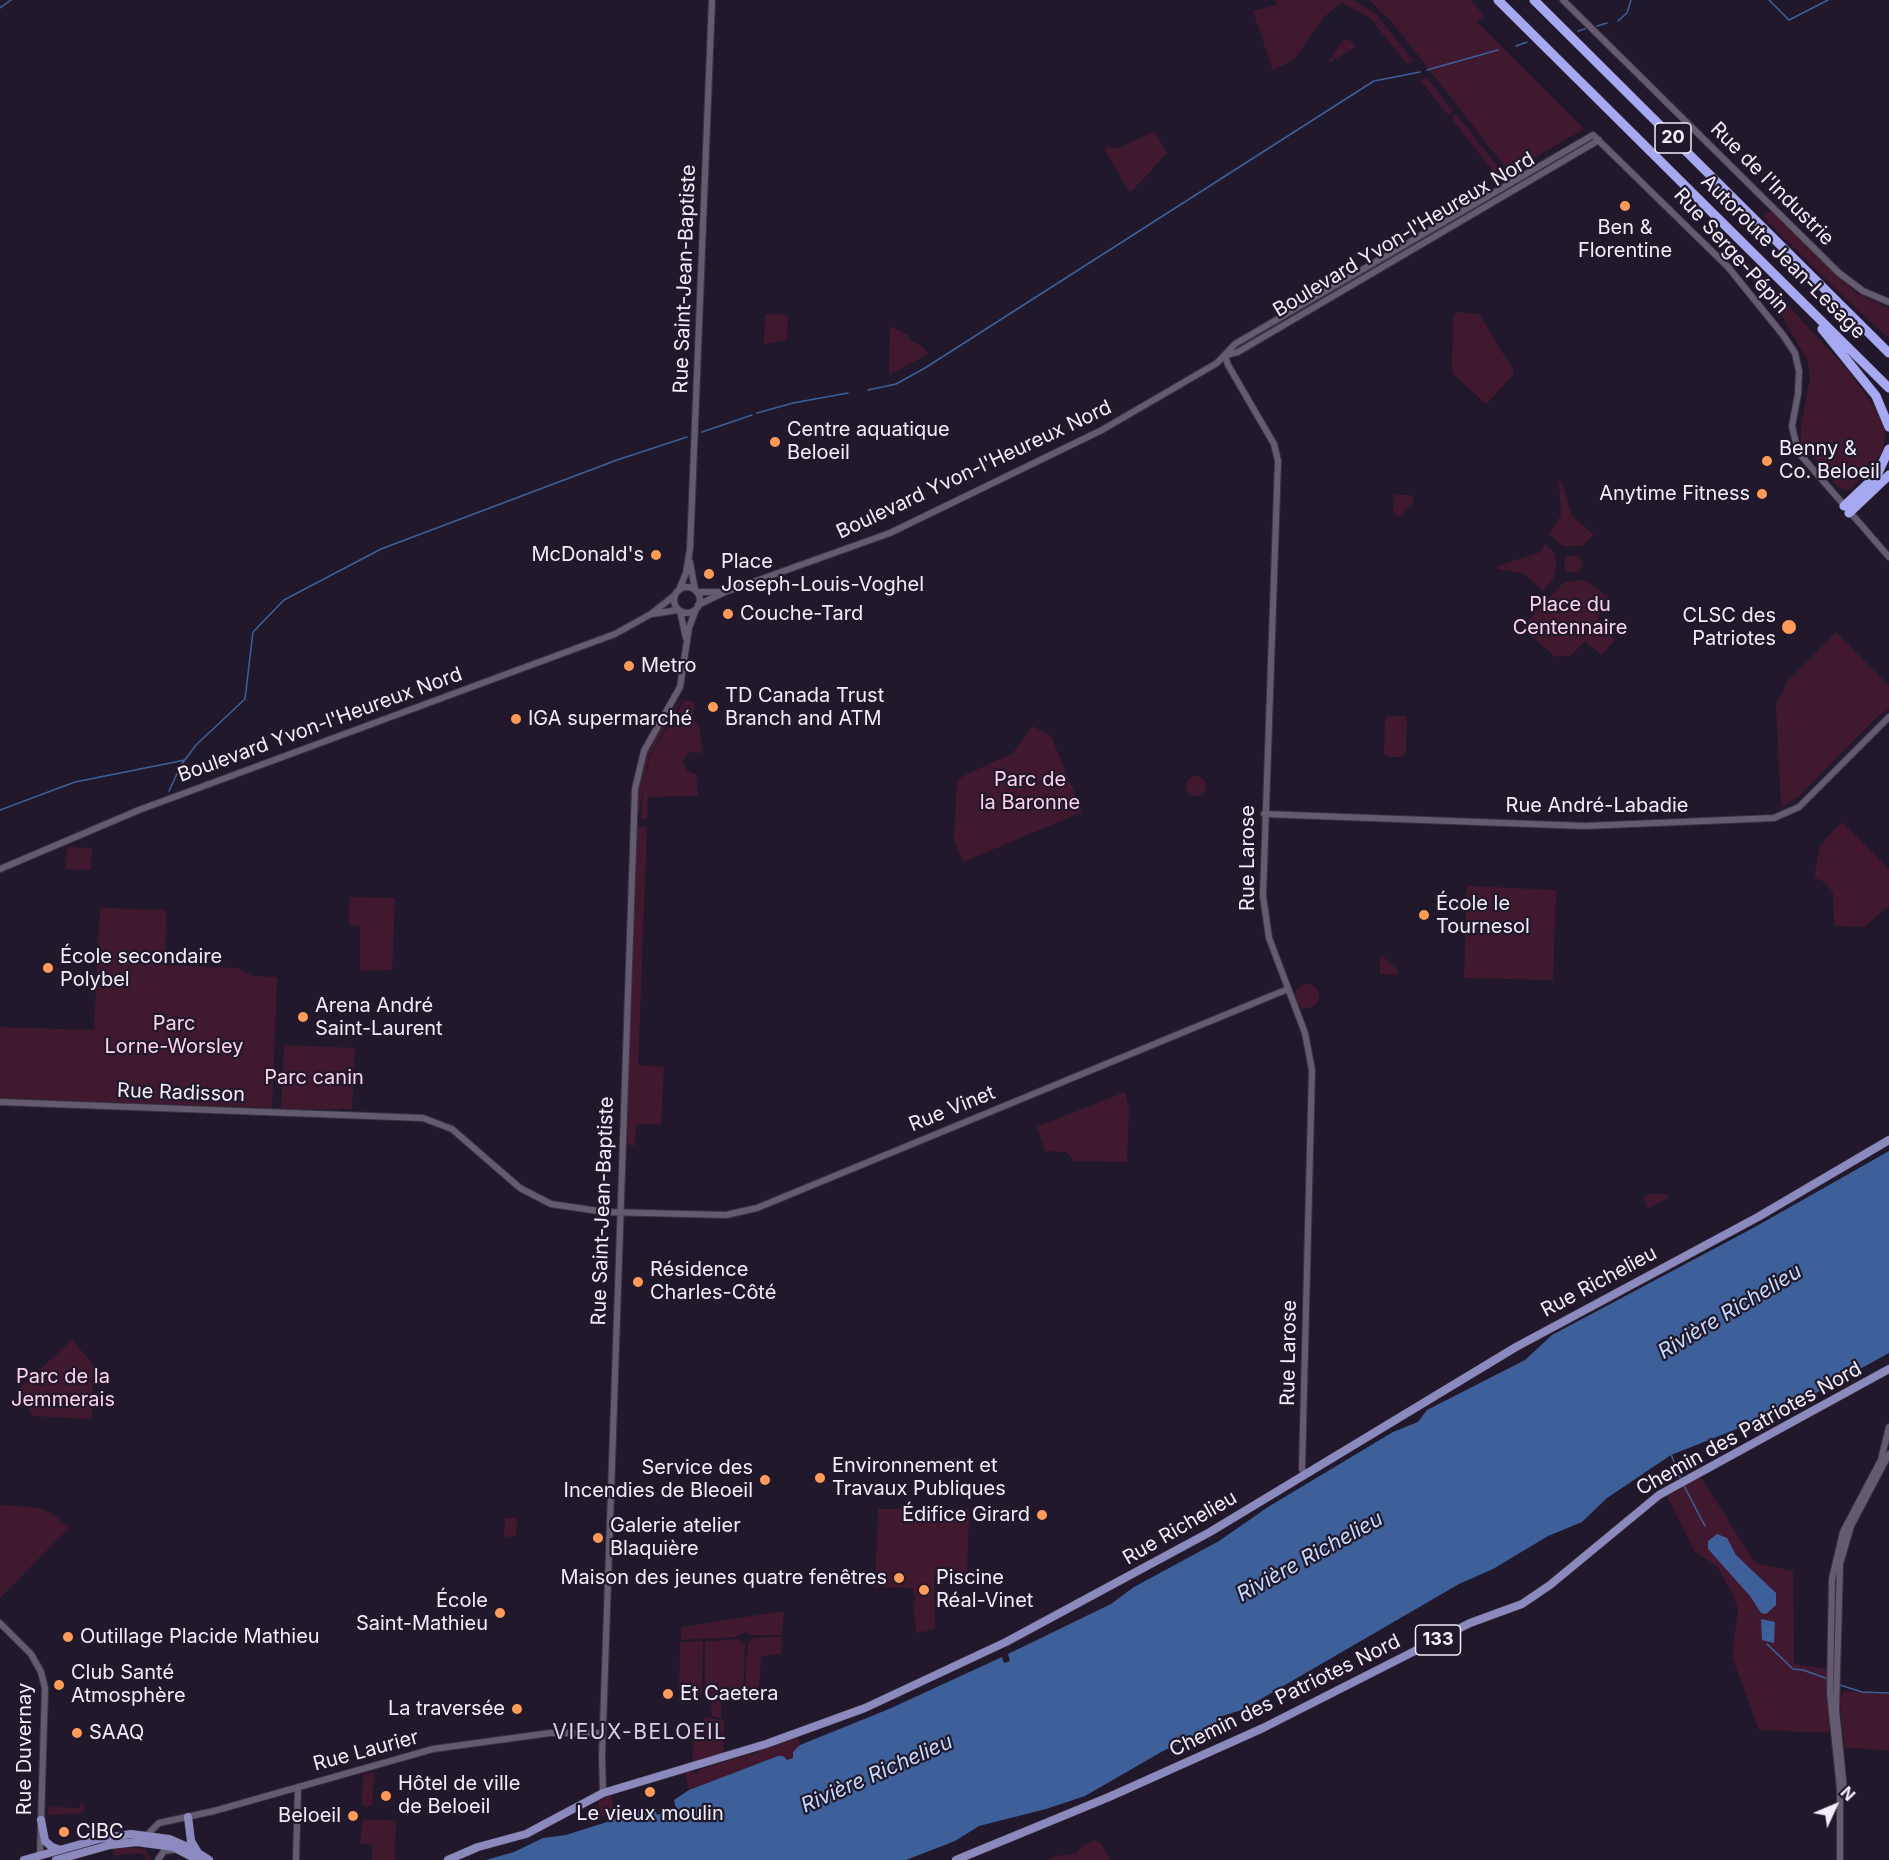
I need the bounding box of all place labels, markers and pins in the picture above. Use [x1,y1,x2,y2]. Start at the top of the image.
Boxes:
marker: Ben & Florentine [1618,199,1632,213]
place label: Ben & Florentine [1578,216,1672,263]
place label: Centre aquatique Beloeil [787,418,950,465]
marker: Centre aquatique Beloeil [768,435,782,449]
place label: Benny & Co. Beloeil [1779,437,1880,484]
marker: Benny & Co. Beloeil [1760,454,1774,468]
place label: Anytime Fitness [1599,482,1750,506]
marker: Anytime Fitness [1755,487,1769,501]
place label: McDonald's [531,543,644,567]
marker: McDonald's [649,548,663,562]
place label: Place Joseph-Louis-Voghel [721,550,924,597]
marker: Place Joseph-Louis-Voghel [702,567,716,581]
place label: Couche-Tard [740,602,863,626]
place label: CLSC des Patriotes [1683,604,1776,651]
marker: Couche-Tard [721,607,735,621]
marker: CLSC des Patriotes [1780,618,1798,636]
place label: Metro [641,654,696,678]
marker: Metro [622,659,636,673]
place label: TD Canada Trust Branch and ATM [725,684,884,731]
marker: TD Canada Trust Branch and ATM [706,700,720,714]
place label: IGA supermarché [528,707,692,731]
marker: IGA supermarché [509,712,523,726]
place label: École le Tournesol [1436,892,1530,939]
marker: École le Tournesol [1417,908,1431,922]
place label: École secondaire Polybel [60,945,222,992]
marker: École secondaire Polybel [41,961,55,975]
place label: Arena André Saint-Laurent [315,994,443,1041]
marker: Arena André Saint-Laurent [296,1010,310,1024]
place label: Résidence Charles-Côté [650,1258,776,1305]
marker: Résidence Charles-Côté [631,1275,645,1289]
place label: Environnement et Travaux Publiques [832,1454,1006,1501]
place label: Service des Incendies de Bleoeil [564,1456,753,1503]
marker: Environnement et Travaux Publiques [813,1471,827,1485]
marker: Service des Incendies de Bleoeil [758,1473,772,1487]
place label: Édifice Girard [902,1503,1030,1527]
marker: Édifice Girard [1035,1508,1049,1522]
place label: Galerie atelier Blaquière [610,1514,741,1561]
marker: Galerie atelier Blaquière [591,1531,605,1545]
place label: Maison des jeunes quatre fenêtres [561,1566,887,1590]
place label: Piscine Réal-Vinet [936,1566,1033,1613]
marker: Maison des jeunes quatre fenêtres [892,1571,906,1585]
marker: Piscine Réal-Vinet [917,1583,931,1597]
place label: École Saint-Mathieu [356,1589,488,1636]
marker: École Saint-Mathieu [493,1606,507,1620]
place label: Outillage Placide Mathieu [80,1625,320,1649]
marker: Outillage Placide Mathieu [61,1630,75,1644]
place label: Club Santé Atmosphère [71,1661,186,1708]
marker: Club Santé Atmosphère [52,1678,66,1692]
place label: Et Caetera [680,1682,778,1706]
marker: Et Caetera [661,1687,675,1701]
place label: La traversée [388,1697,505,1721]
marker: La traversée [510,1702,524,1716]
place label: SAAQ [89,1721,144,1745]
marker: SAAQ [70,1726,84,1740]
place label: Hôtel de ville de Beloeil [398,1772,520,1819]
marker: Le vieux moulin [643,1785,657,1799]
marker: Hôtel de ville de Beloeil [379,1789,393,1803]
place label: Le vieux moulin [576,1802,724,1826]
place label: Beloeil [278,1804,341,1828]
marker: Beloeil [346,1809,360,1823]
place label: CIBC [76,1820,124,1844]
marker: CIBC [57,1825,71,1839]

